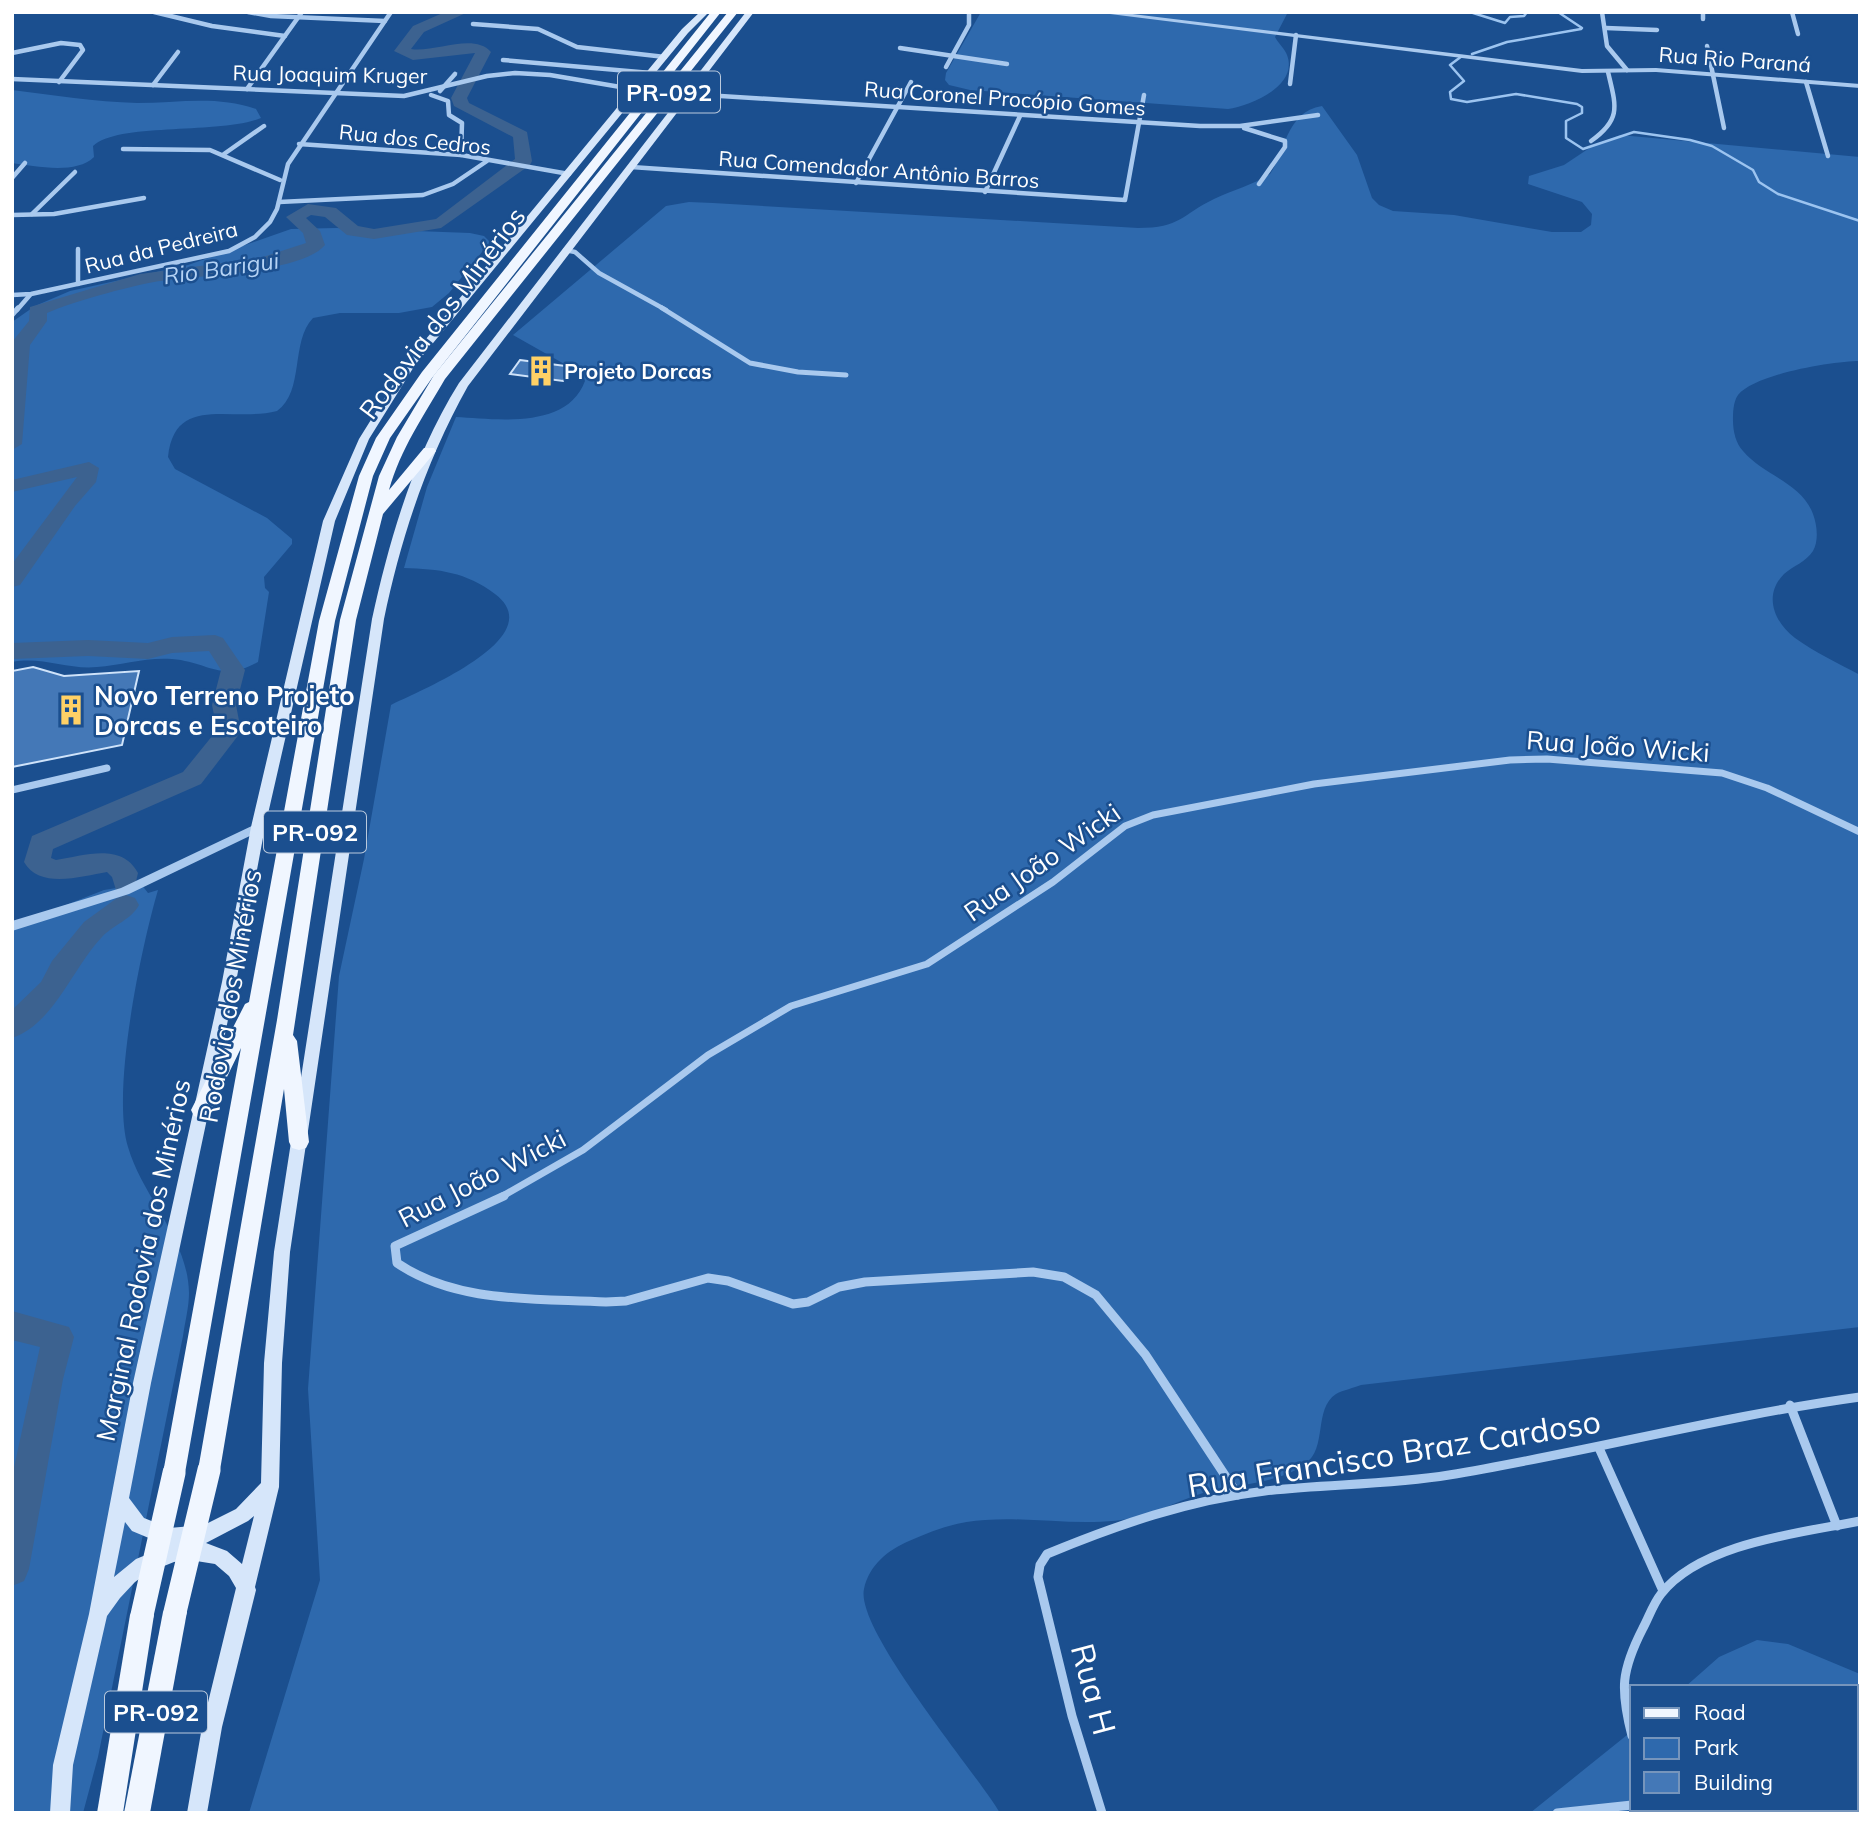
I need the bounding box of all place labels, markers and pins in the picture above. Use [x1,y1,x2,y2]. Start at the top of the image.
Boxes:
building icon: Projeto Dorcas [524,354,558,388]
place label: Projeto Dorcas [564,358,712,384]
place label: Novo Terreno Projeto Dorcas e Escoteiro [94,679,355,742]
building icon: Novo Terreno Projeto Dorcas e Escoteiro [54,693,88,727]

